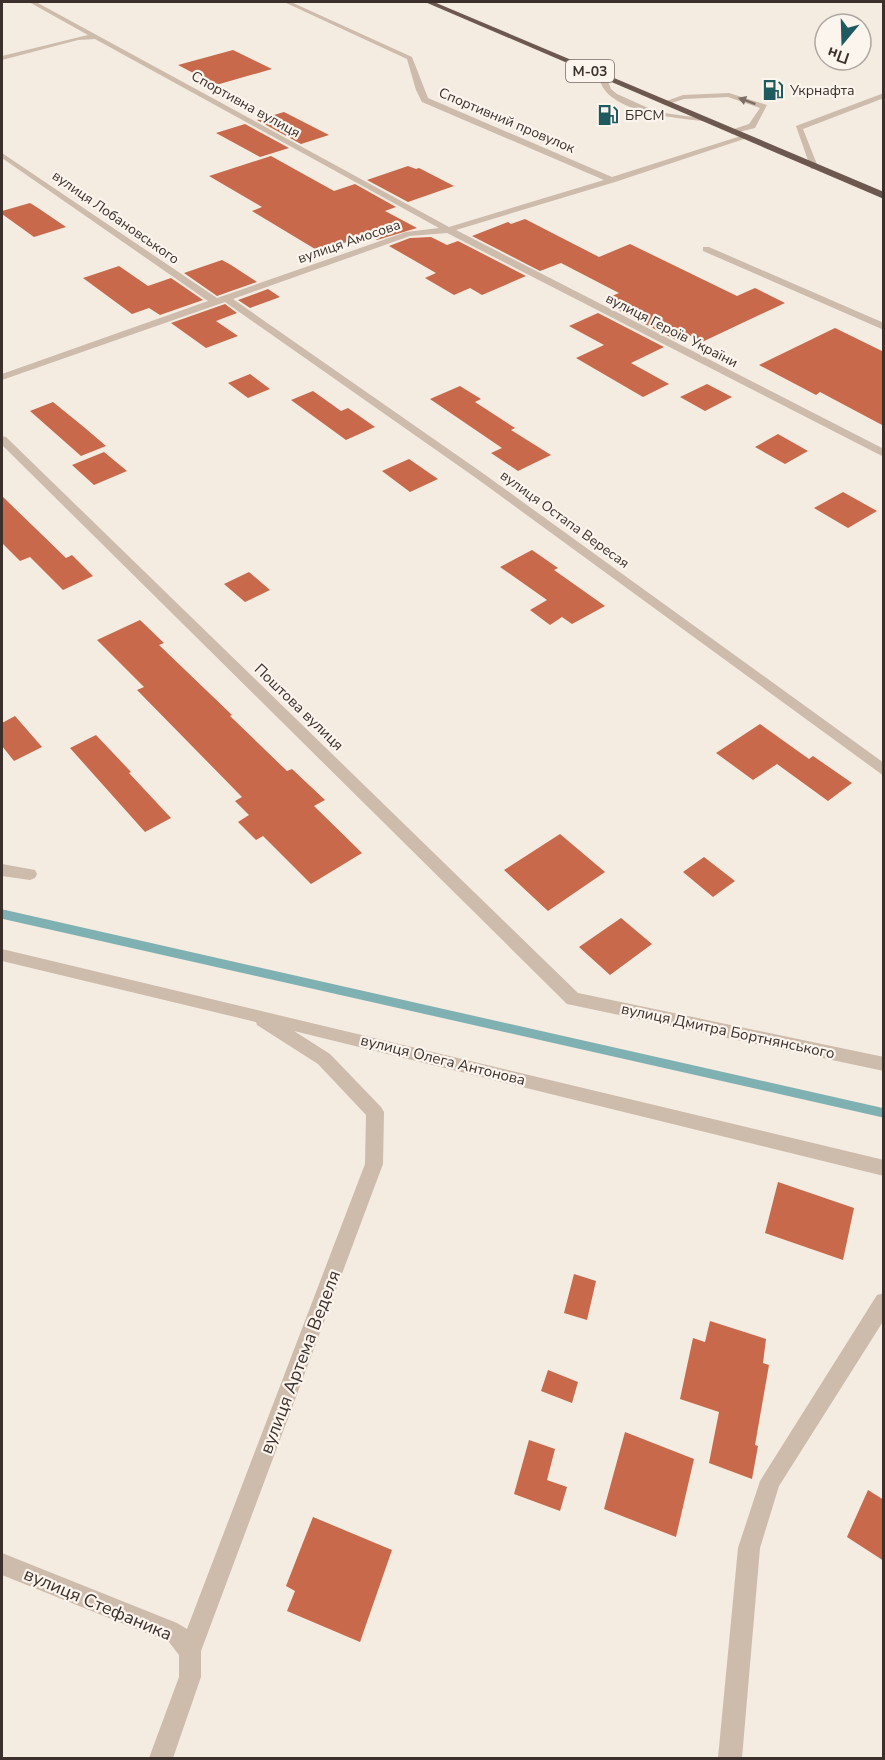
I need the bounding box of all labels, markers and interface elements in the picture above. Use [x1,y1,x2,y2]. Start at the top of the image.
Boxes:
north arrow [813,12,873,72]
text: Пн [824,41,852,69]
road number: М-03 [566,60,614,82]
street label: Спортивна вулиця [188,67,304,142]
fuel station icon: Укрнафта [761,78,785,102]
place label: Укрнафта [789,81,855,100]
street label: Спортивний провулок [436,83,578,158]
one-way arrow [738,96,756,106]
fuel station icon: БРСМ [596,103,620,127]
place label: БРСМ [625,106,664,125]
street label: вулиця Лобановського [48,166,183,269]
street label: вулиця Амосова [295,215,403,268]
street label: вулиця Героїв України [602,289,741,372]
street label: вулиця Остапа Вересая [496,466,633,573]
street label: Поштова вулиця [250,659,348,755]
street label: вулиця Дмитра Бортнянського [619,999,837,1063]
street label: вулиця Олега Антонова [359,1030,527,1090]
street label: вулиця Артема Веделя [254,1267,346,1457]
street label: вулиця Стефаника [20,1562,176,1646]

